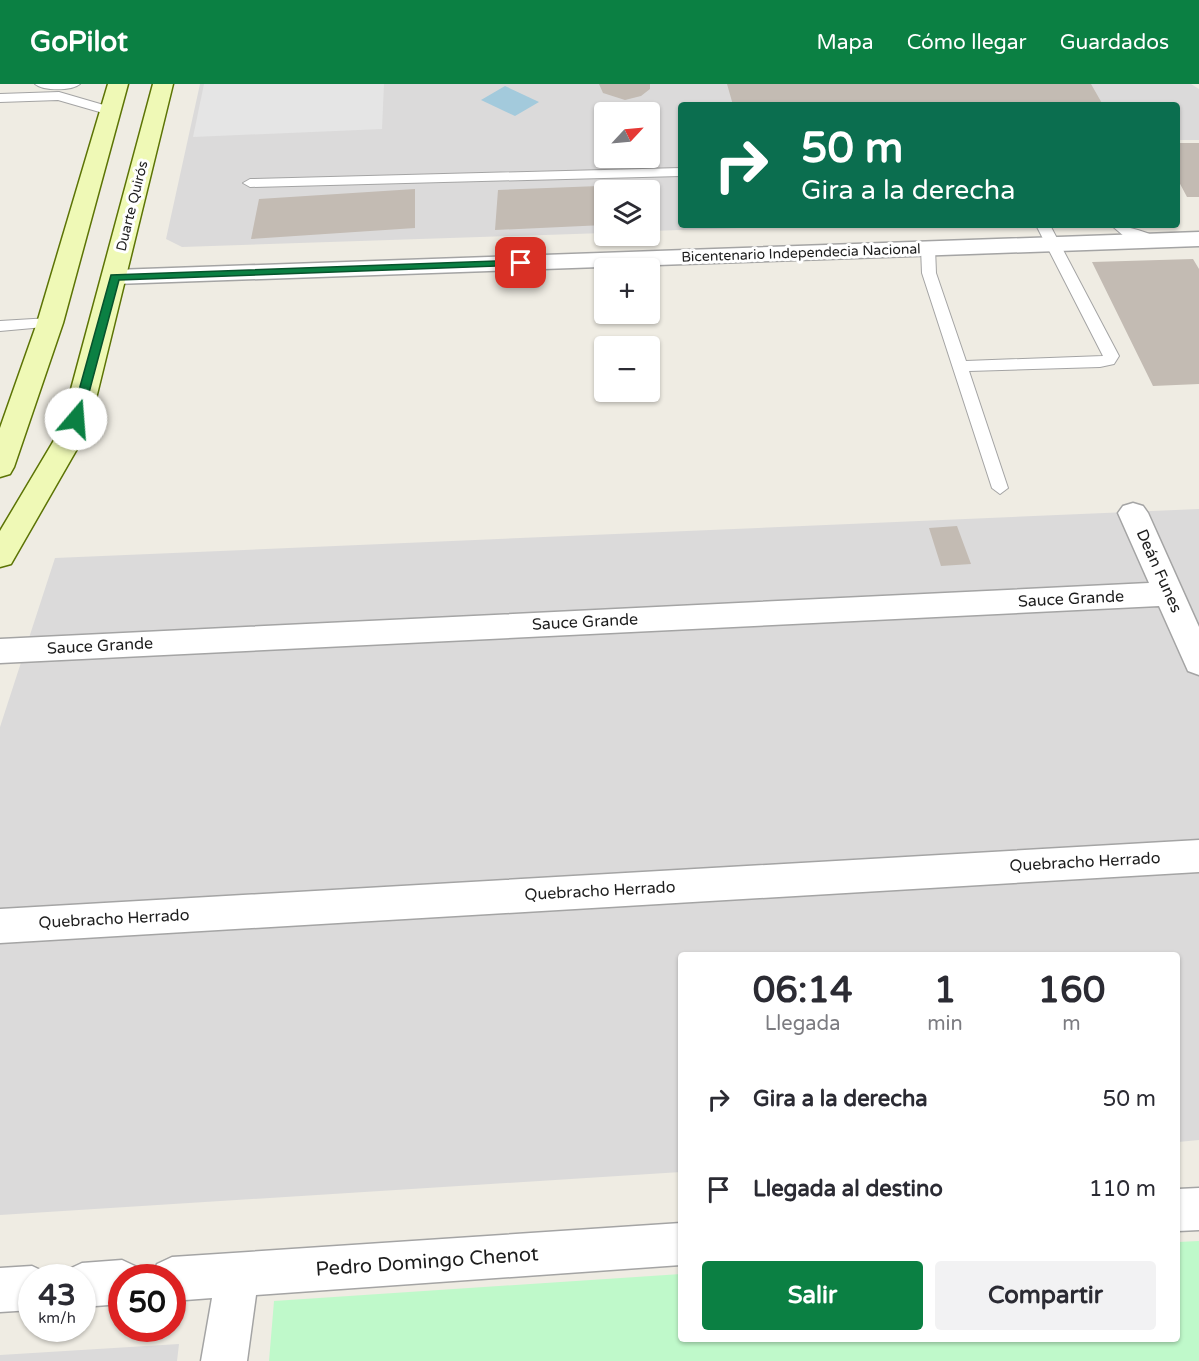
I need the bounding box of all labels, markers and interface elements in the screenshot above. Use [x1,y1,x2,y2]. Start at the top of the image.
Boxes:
text: GoPilot [30,25,128,59]
text: Mapa [816,30,874,55]
text: Cómo llegar [907,30,1027,55]
text: Guardados [1060,30,1169,55]
north arrow [594,102,660,168]
map controls [594,102,660,402]
text: 50 m [801,123,903,174]
icon: right [702,126,780,204]
street label: Duarte Quirós [113,159,152,253]
text: Gira a la derecha [801,174,1015,207]
button: layers [594,180,660,246]
pin [495,237,546,288]
street label: Bicentenario Independecia Nacional [681,240,921,266]
icon: arrive [504,246,537,279]
button: + [594,258,660,324]
button: − [594,336,660,402]
position arrow [44,387,108,451]
street label: Deán Funes [1132,526,1186,616]
street label: Sauce Grande [1017,586,1125,612]
street label: Sauce Grande [531,609,639,635]
street label: Sauce Grande [46,633,154,659]
street label: Quebracho Herrado [1009,848,1161,876]
street label: Quebracho Herrado [524,877,676,905]
street label: Quebracho Herrado [38,905,190,933]
text: 06:14 [753,969,853,1012]
text: 1 [934,969,956,1012]
text: 160 [1037,969,1105,1012]
text: Llegada [765,1012,840,1036]
text: min [927,1012,963,1036]
text: m [1062,1012,1081,1036]
icon: right [702,1083,735,1116]
text: Gira a la derecha [753,1086,928,1112]
text: 50 m [1102,1086,1156,1112]
icon: arrive [702,1173,735,1206]
text: Llegada al destino [753,1176,943,1202]
text: 110 m [1089,1176,1156,1202]
street label: Pedro Domingo Chenot [315,1242,540,1282]
button: Salir [702,1261,923,1330]
button: Compartir [935,1261,1156,1330]
speed limit sign: 50 [108,1264,186,1342]
text: 43 [38,1277,76,1314]
text: km/h [38,1309,76,1327]

